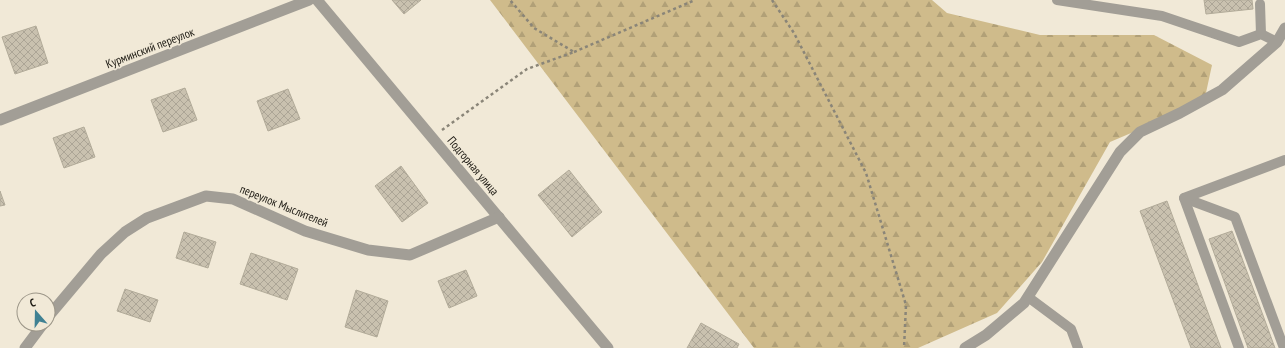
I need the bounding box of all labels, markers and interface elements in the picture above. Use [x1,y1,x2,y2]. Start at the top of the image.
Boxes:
street label: Курминский переулок [103,24,196,71]
street label: Подгорная улица [444,133,503,198]
street label: переулок Мыслителей [238,181,330,230]
north arrow [16,292,56,332]
text: С [28,295,37,310]

